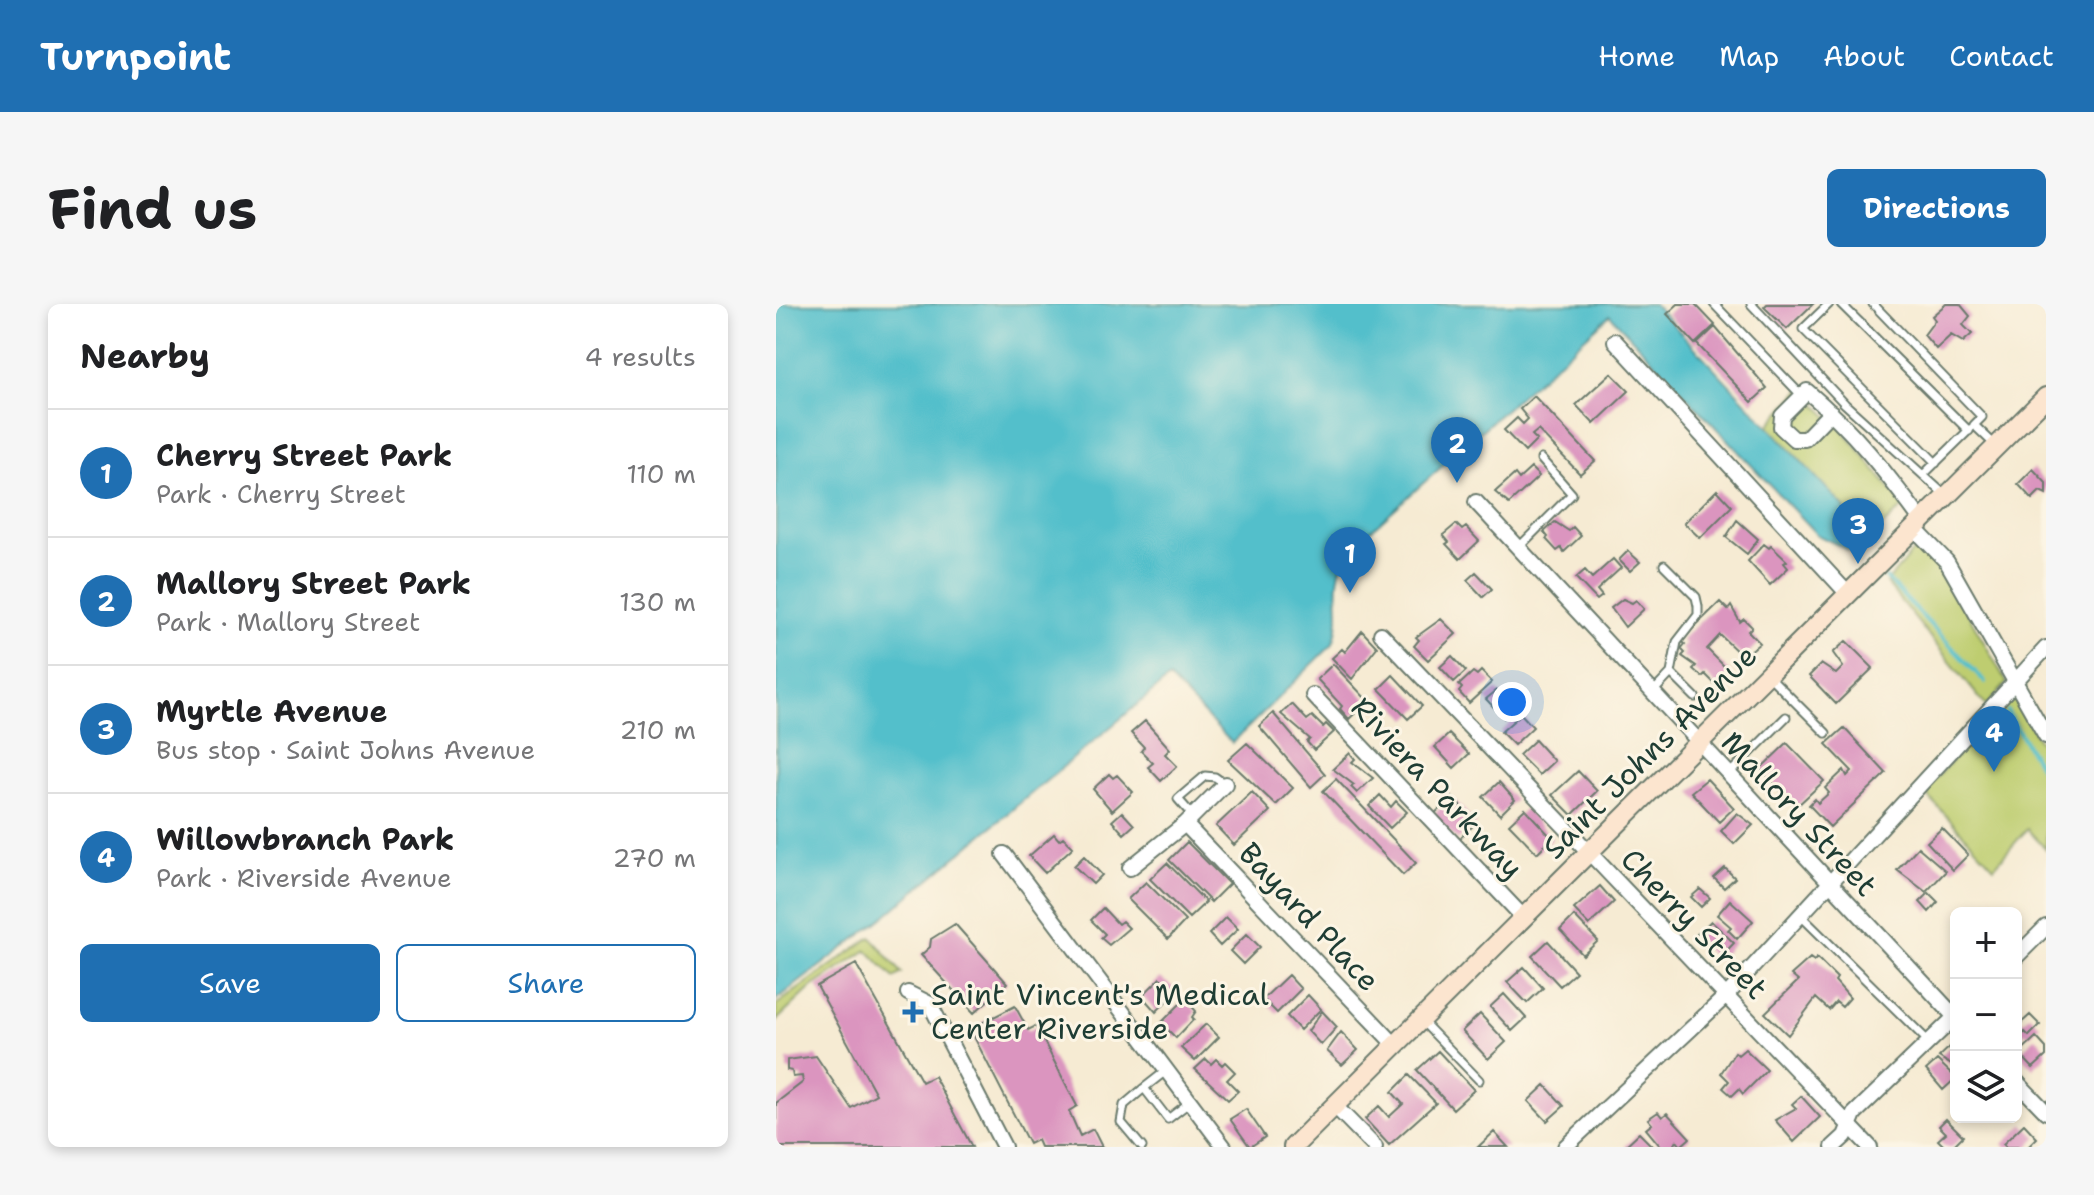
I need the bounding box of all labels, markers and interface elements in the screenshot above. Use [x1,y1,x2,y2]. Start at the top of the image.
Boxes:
text: Turnpoint [40,31,231,82]
text: Home [1598,37,1675,75]
text: Map [1719,37,1779,75]
text: About [1823,37,1905,75]
text: Contact [1949,37,2054,75]
button: Directions [1827,169,2046,247]
text: Find us [48,171,257,246]
text: Nearby [80,333,210,379]
text: 4 results [584,339,696,374]
pin: 2 [1431,417,1483,483]
text: Cherry Street Park [156,435,452,476]
text: 1 [100,456,112,491]
text: 110 m [626,456,696,491]
text: Park · Cherry Street [156,476,406,511]
pin: 3 [1832,498,1884,564]
pin: 1 [1324,527,1376,593]
text: Mallory Street Park [156,563,471,604]
text: 2 [97,584,115,619]
text: 130 m [619,584,696,619]
text: Park · Mallory Street [156,604,420,639]
street label: Saint Johns Avenue [1533,635,1766,868]
your location [1492,682,1532,722]
street label: Riviera Parkway [1342,688,1533,888]
text: Myrtle Avenue [156,691,387,732]
pin: 4 [1968,706,2020,772]
text: 3 [97,712,115,747]
text: 210 m [619,712,696,747]
street label: Mallory Street [1712,722,1887,905]
text: Bus stop · Saint Johns Avenue [156,732,535,767]
text: Willowbranch Park [156,819,454,860]
street label: Bayard Place [1230,833,1389,1000]
street label: Cherry Street [1612,839,1777,1008]
text: 4 [97,840,115,875]
text: 270 m [613,840,696,875]
text: Park · Riverside Avenue [156,860,452,895]
map controls [1950,907,2022,1123]
button: + [1950,907,2022,979]
button: Save [80,944,380,1022]
button: Share [396,944,696,1022]
place label: Saint Vincent's Medical Center Riverside [931,974,1269,1049]
button: − [1950,979,2022,1051]
marker: Saint Vincent's Medical Center Riverside [902,1001,924,1023]
button: layers [1950,1051,2022,1123]

